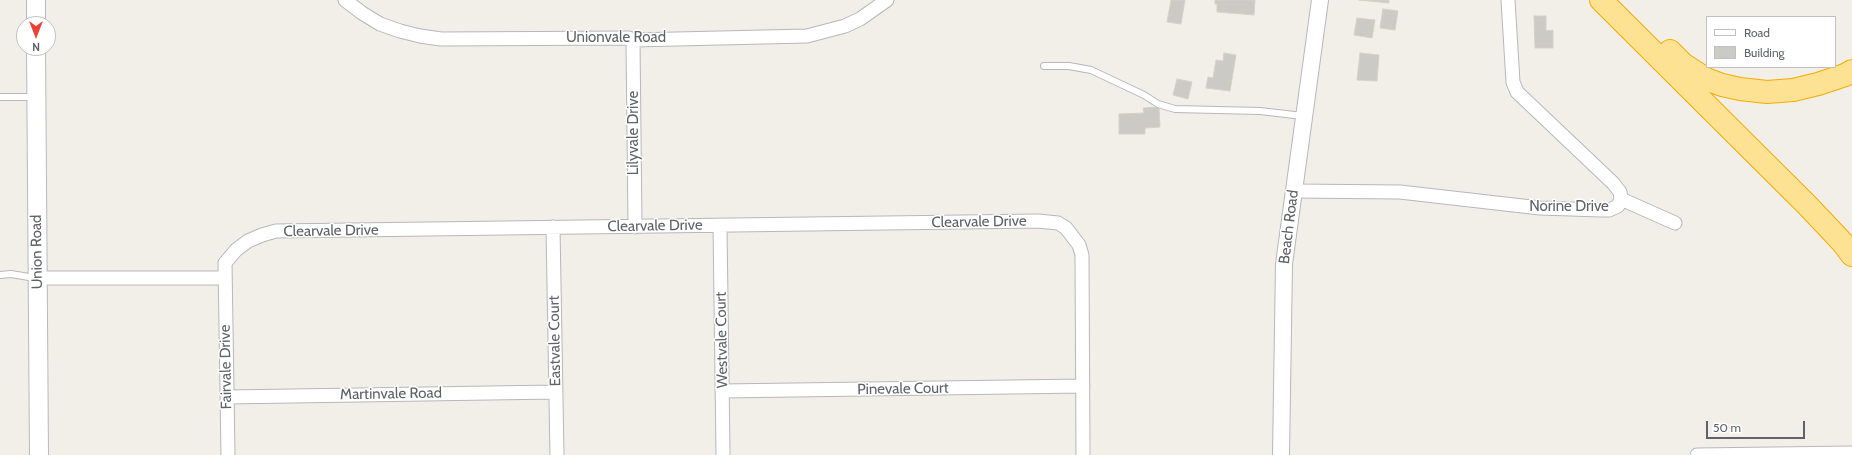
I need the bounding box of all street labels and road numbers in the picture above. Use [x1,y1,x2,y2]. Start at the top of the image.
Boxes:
street label: Unionvale Road [566,29,666,47]
street label: Lilyvale Drive [625,91,643,175]
street label: Beach Road [1276,189,1302,265]
street label: Norine Drive [1529,198,1609,216]
street label: Clearvale Drive [931,212,1027,232]
street label: Union Road [27,214,47,290]
street label: Clearvale Drive [607,216,703,236]
street label: Clearvale Drive [283,221,379,241]
street label: Westvale Court [712,292,732,388]
street label: Eastvale Court [545,295,565,387]
street label: Fairvale Drive [216,324,236,410]
street label: Pinevale Court [857,379,949,399]
street label: Martinvale Road [340,384,442,404]

